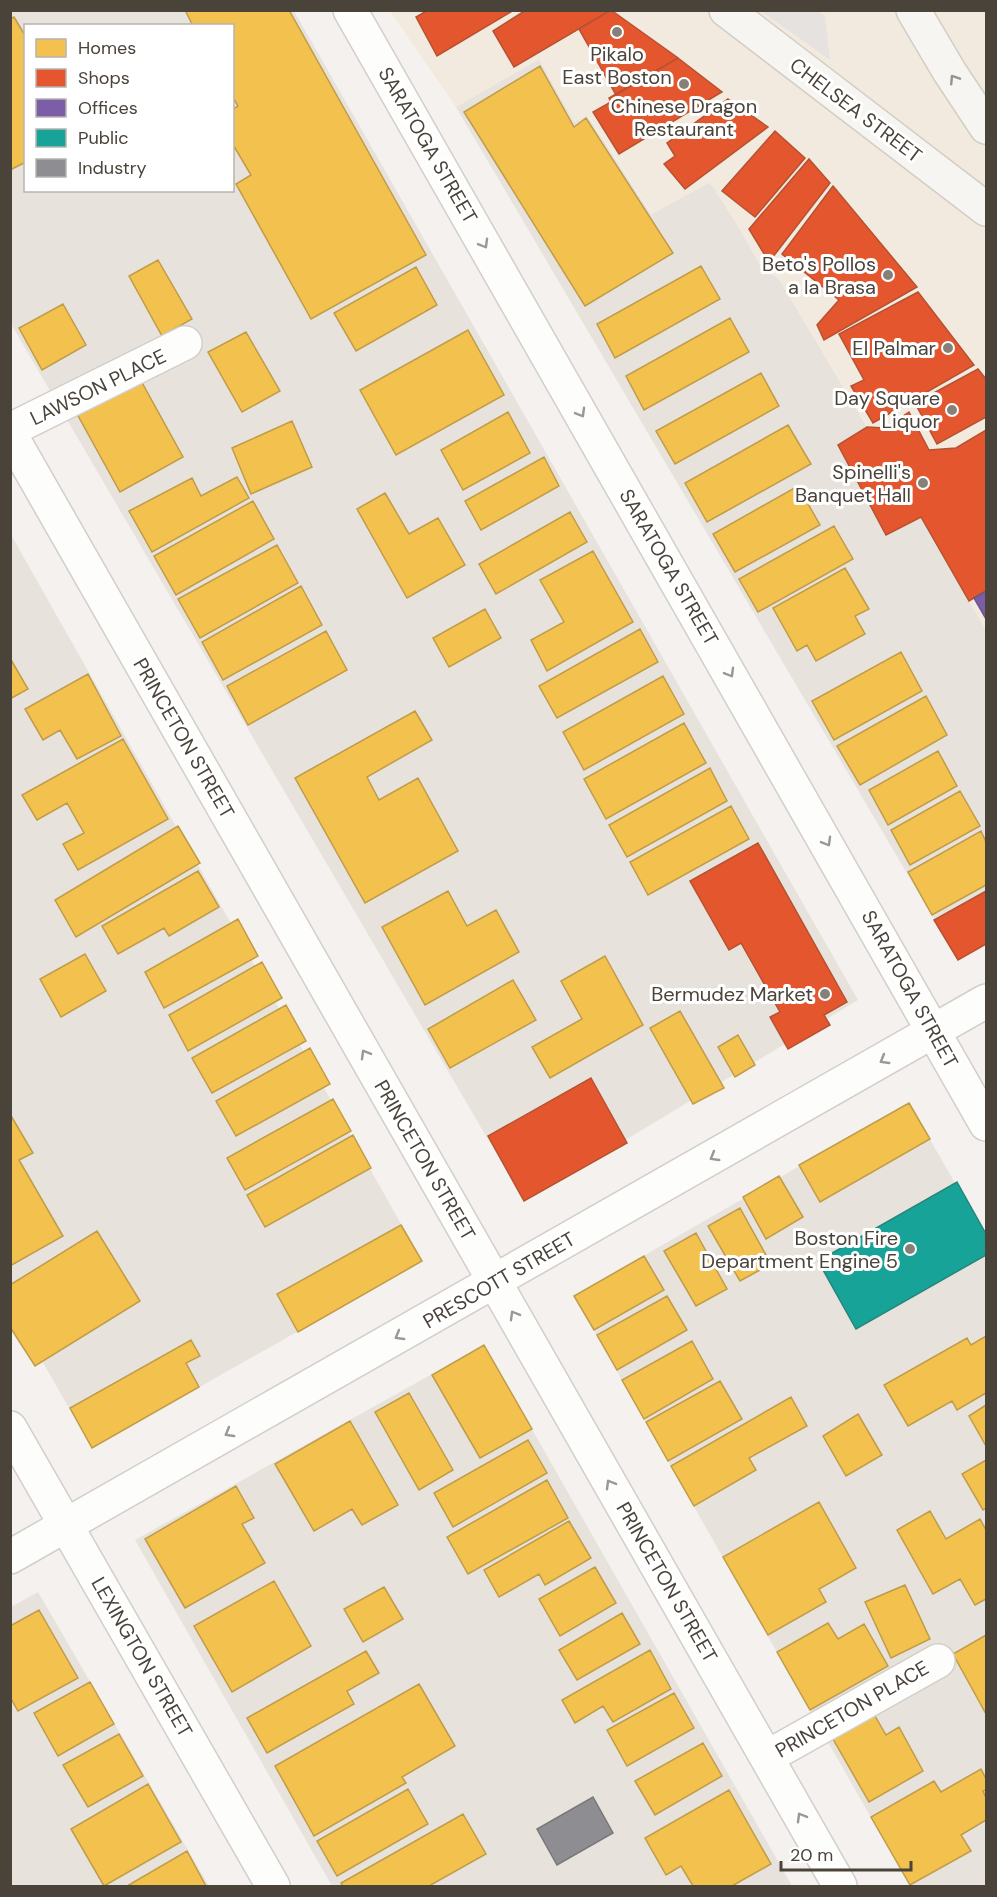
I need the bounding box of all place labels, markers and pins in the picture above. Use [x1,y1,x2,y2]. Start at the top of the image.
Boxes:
marker: Pikalo East Boston [610,25,624,39]
place label: Pikalo East Boston [562,41,672,90]
marker: Chinese Dragon Restaurant [677,77,691,91]
place label: Chinese Dragon Restaurant [611,93,757,142]
place label: Beto's Pollos a la Brasa [762,251,876,300]
marker: Beto's Pollos a la Brasa [881,268,895,282]
place label: El Palmar [852,335,936,361]
marker: El Palmar [941,341,955,355]
place label: Day Square Liquor [834,385,940,434]
marker: Day Square Liquor [945,403,959,417]
place label: Spinelli's Banquet Hall [795,459,911,508]
marker: Spinelli's Banquet Hall [916,476,930,490]
place label: Bermudez Market [651,981,813,1007]
marker: Bermudez Market [818,987,832,1001]
place label: Boston Fire Department Engine 5 [701,1225,898,1274]
marker: Boston Fire Department Engine 5 [903,1242,917,1256]

